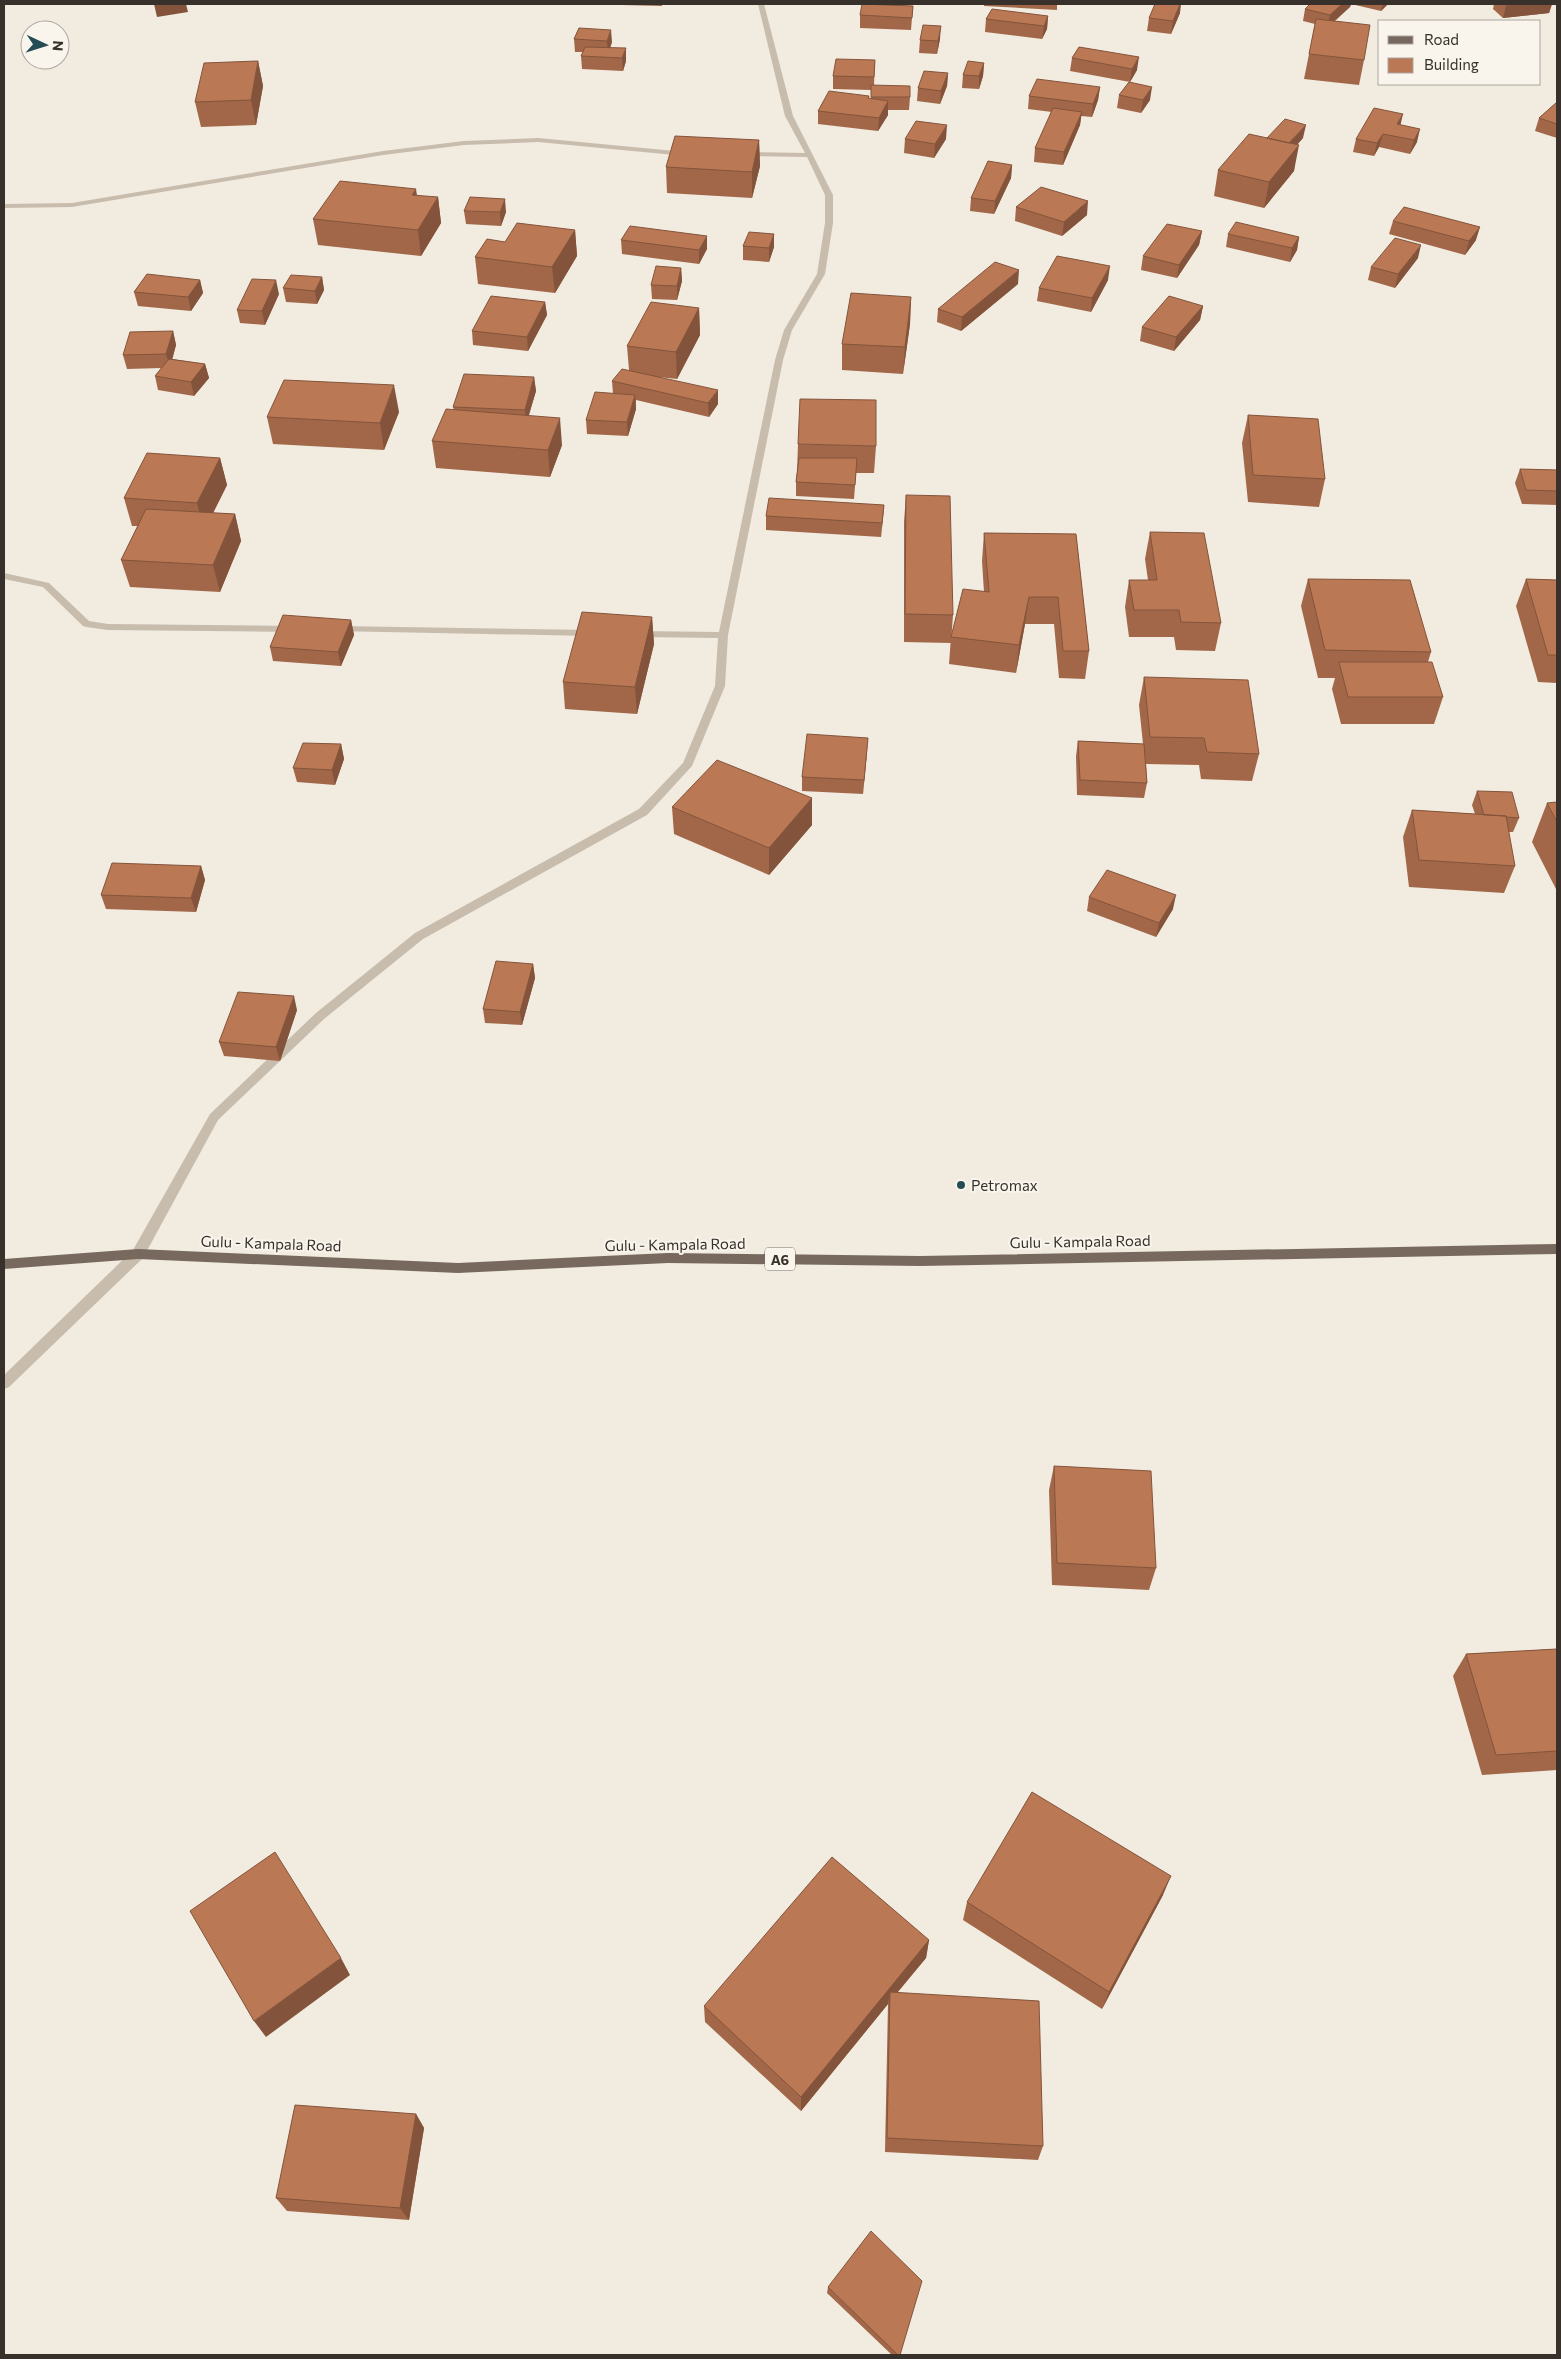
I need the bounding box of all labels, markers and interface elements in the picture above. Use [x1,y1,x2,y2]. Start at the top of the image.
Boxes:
north arrow [20,20,70,70]
legend [1378,20,1541,85]
text: Road [1424,30,1459,48]
text: N [50,40,67,52]
text: Building [1424,55,1479,73]
place label: Petromax [971,1176,1038,1194]
marker: Petromax [955,1179,967,1191]
street label: Gulu - Kampala Road [1009,1231,1151,1251]
street label: Gulu - Kampala Road [200,1232,342,1254]
street label: Gulu - Kampala Road [604,1234,746,1254]
road number: A6 [765,1248,795,1270]

